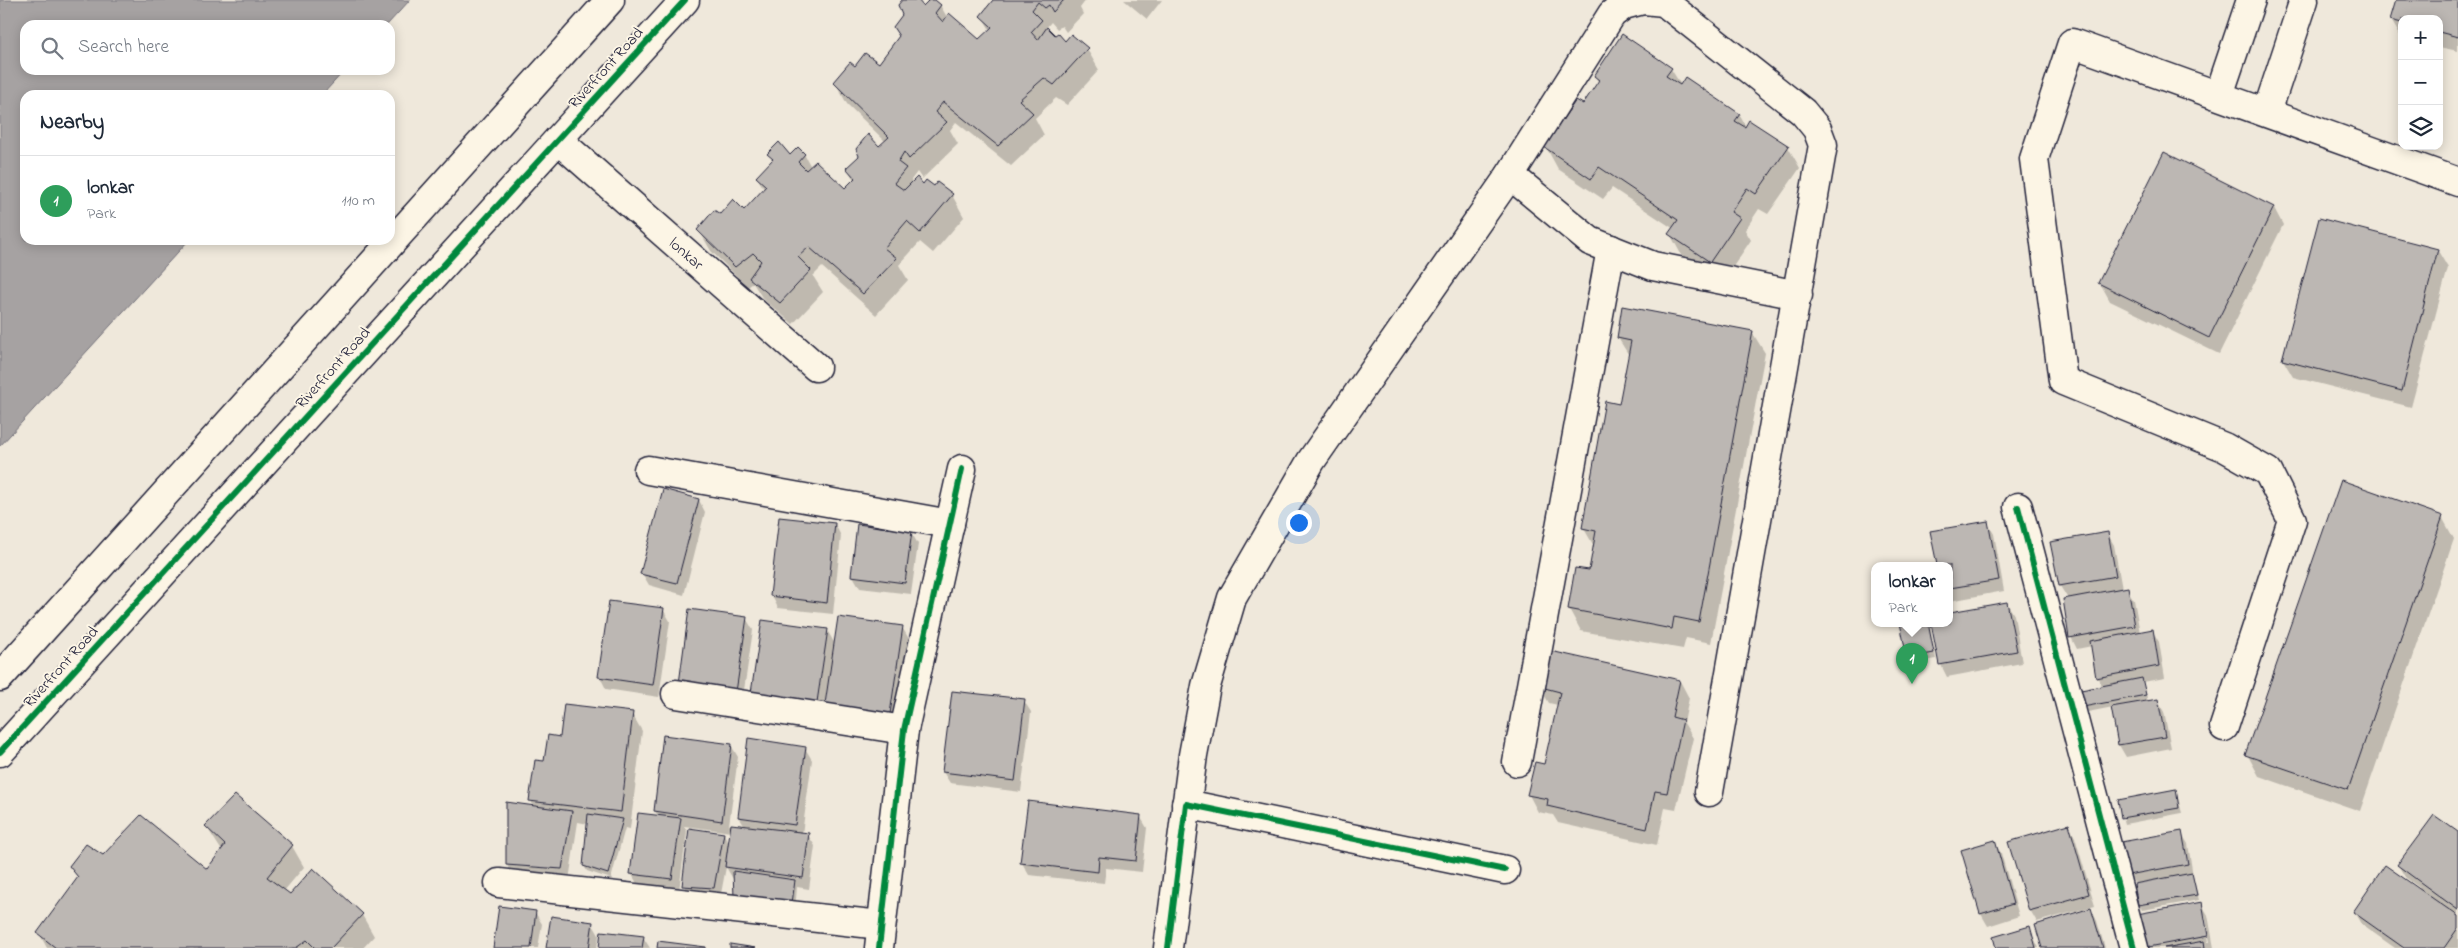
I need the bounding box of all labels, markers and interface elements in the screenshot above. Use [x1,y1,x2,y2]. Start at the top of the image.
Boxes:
map controls [2398,15,2443,150]
button: + [2398,15,2443,60]
search box [20,20,395,75]
street label: Riverfront Road [563,22,650,115]
icon: search [38,34,66,62]
text: Search here [78,34,169,61]
button: − [2398,60,2443,105]
button: layers [2398,105,2443,150]
text: Nearby [40,108,104,138]
text: lonkar [87,175,134,202]
text: 1 [53,189,59,213]
text: 110 m [341,189,375,213]
text: Park [87,202,116,226]
street label: lonkar [663,232,708,277]
street label: Riverfront Road [290,322,377,415]
your location [1286,510,1312,536]
popup [1871,562,1953,627]
text: lonkar [1889,569,1935,596]
text: Park [1889,596,1917,620]
street label: Riverfront Road [18,621,105,714]
pin: 1 [1896,643,1928,684]

